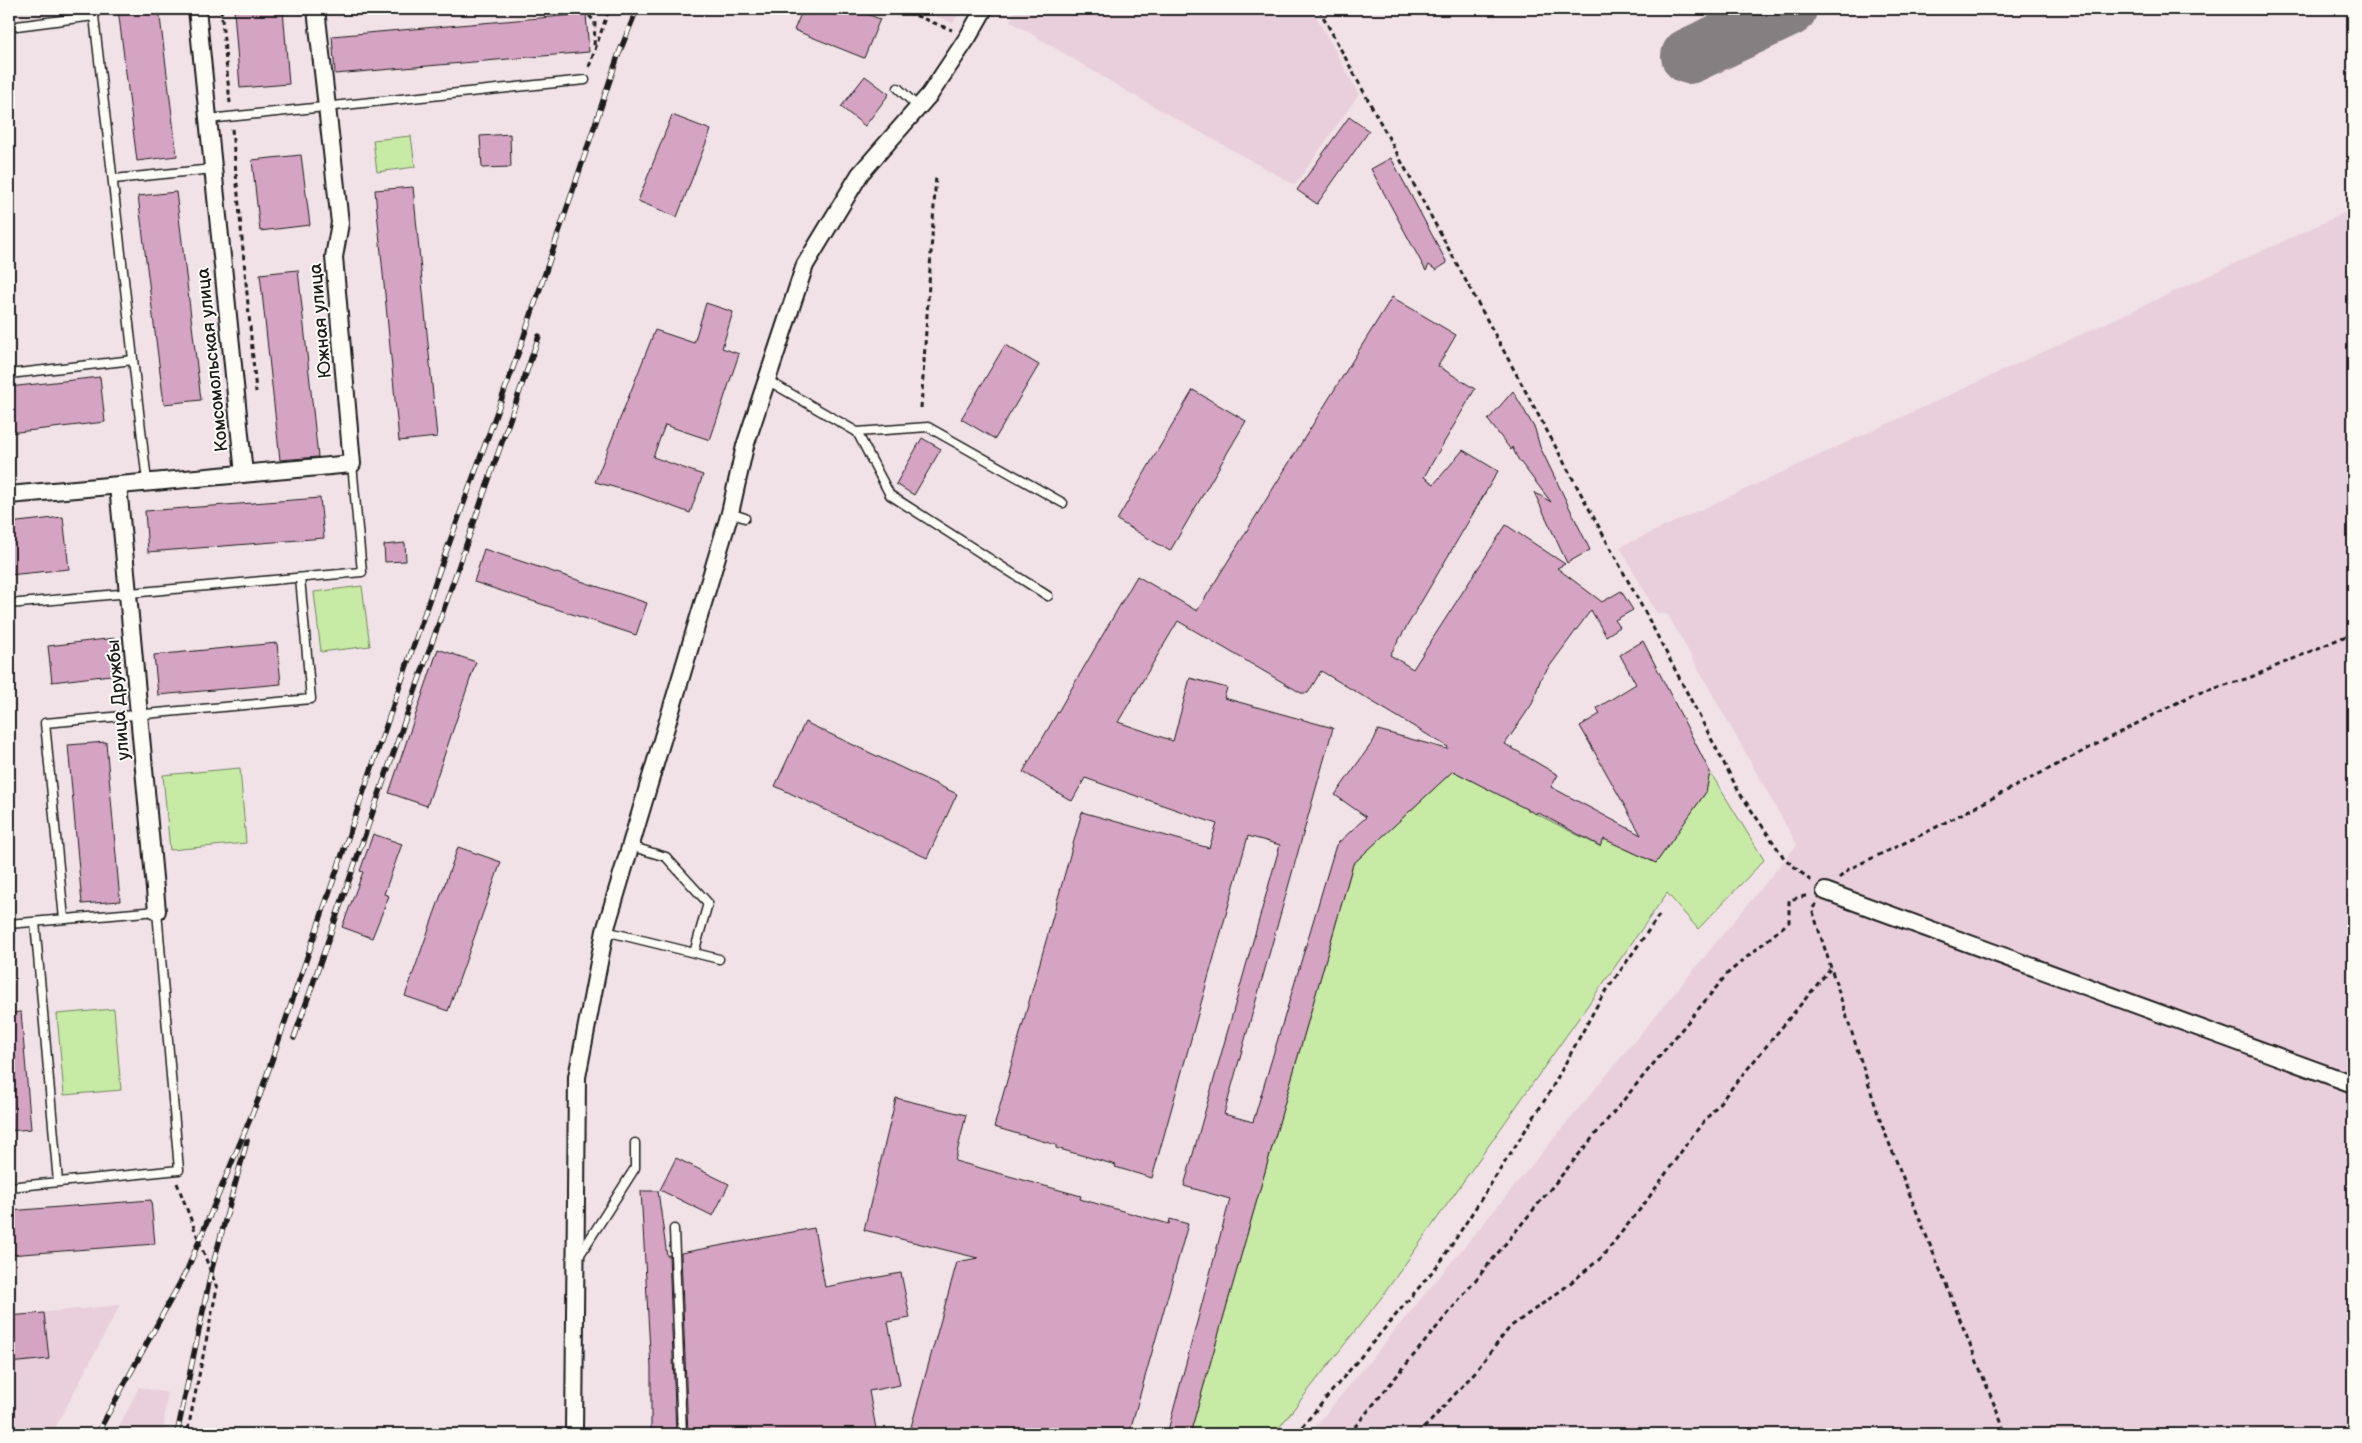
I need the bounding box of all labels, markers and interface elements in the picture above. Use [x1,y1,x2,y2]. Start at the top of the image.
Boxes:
street label: Южная улица [305,262,336,379]
street label: Комсомольская улица [192,267,233,453]
street label: улица Дружбы [103,639,134,761]

